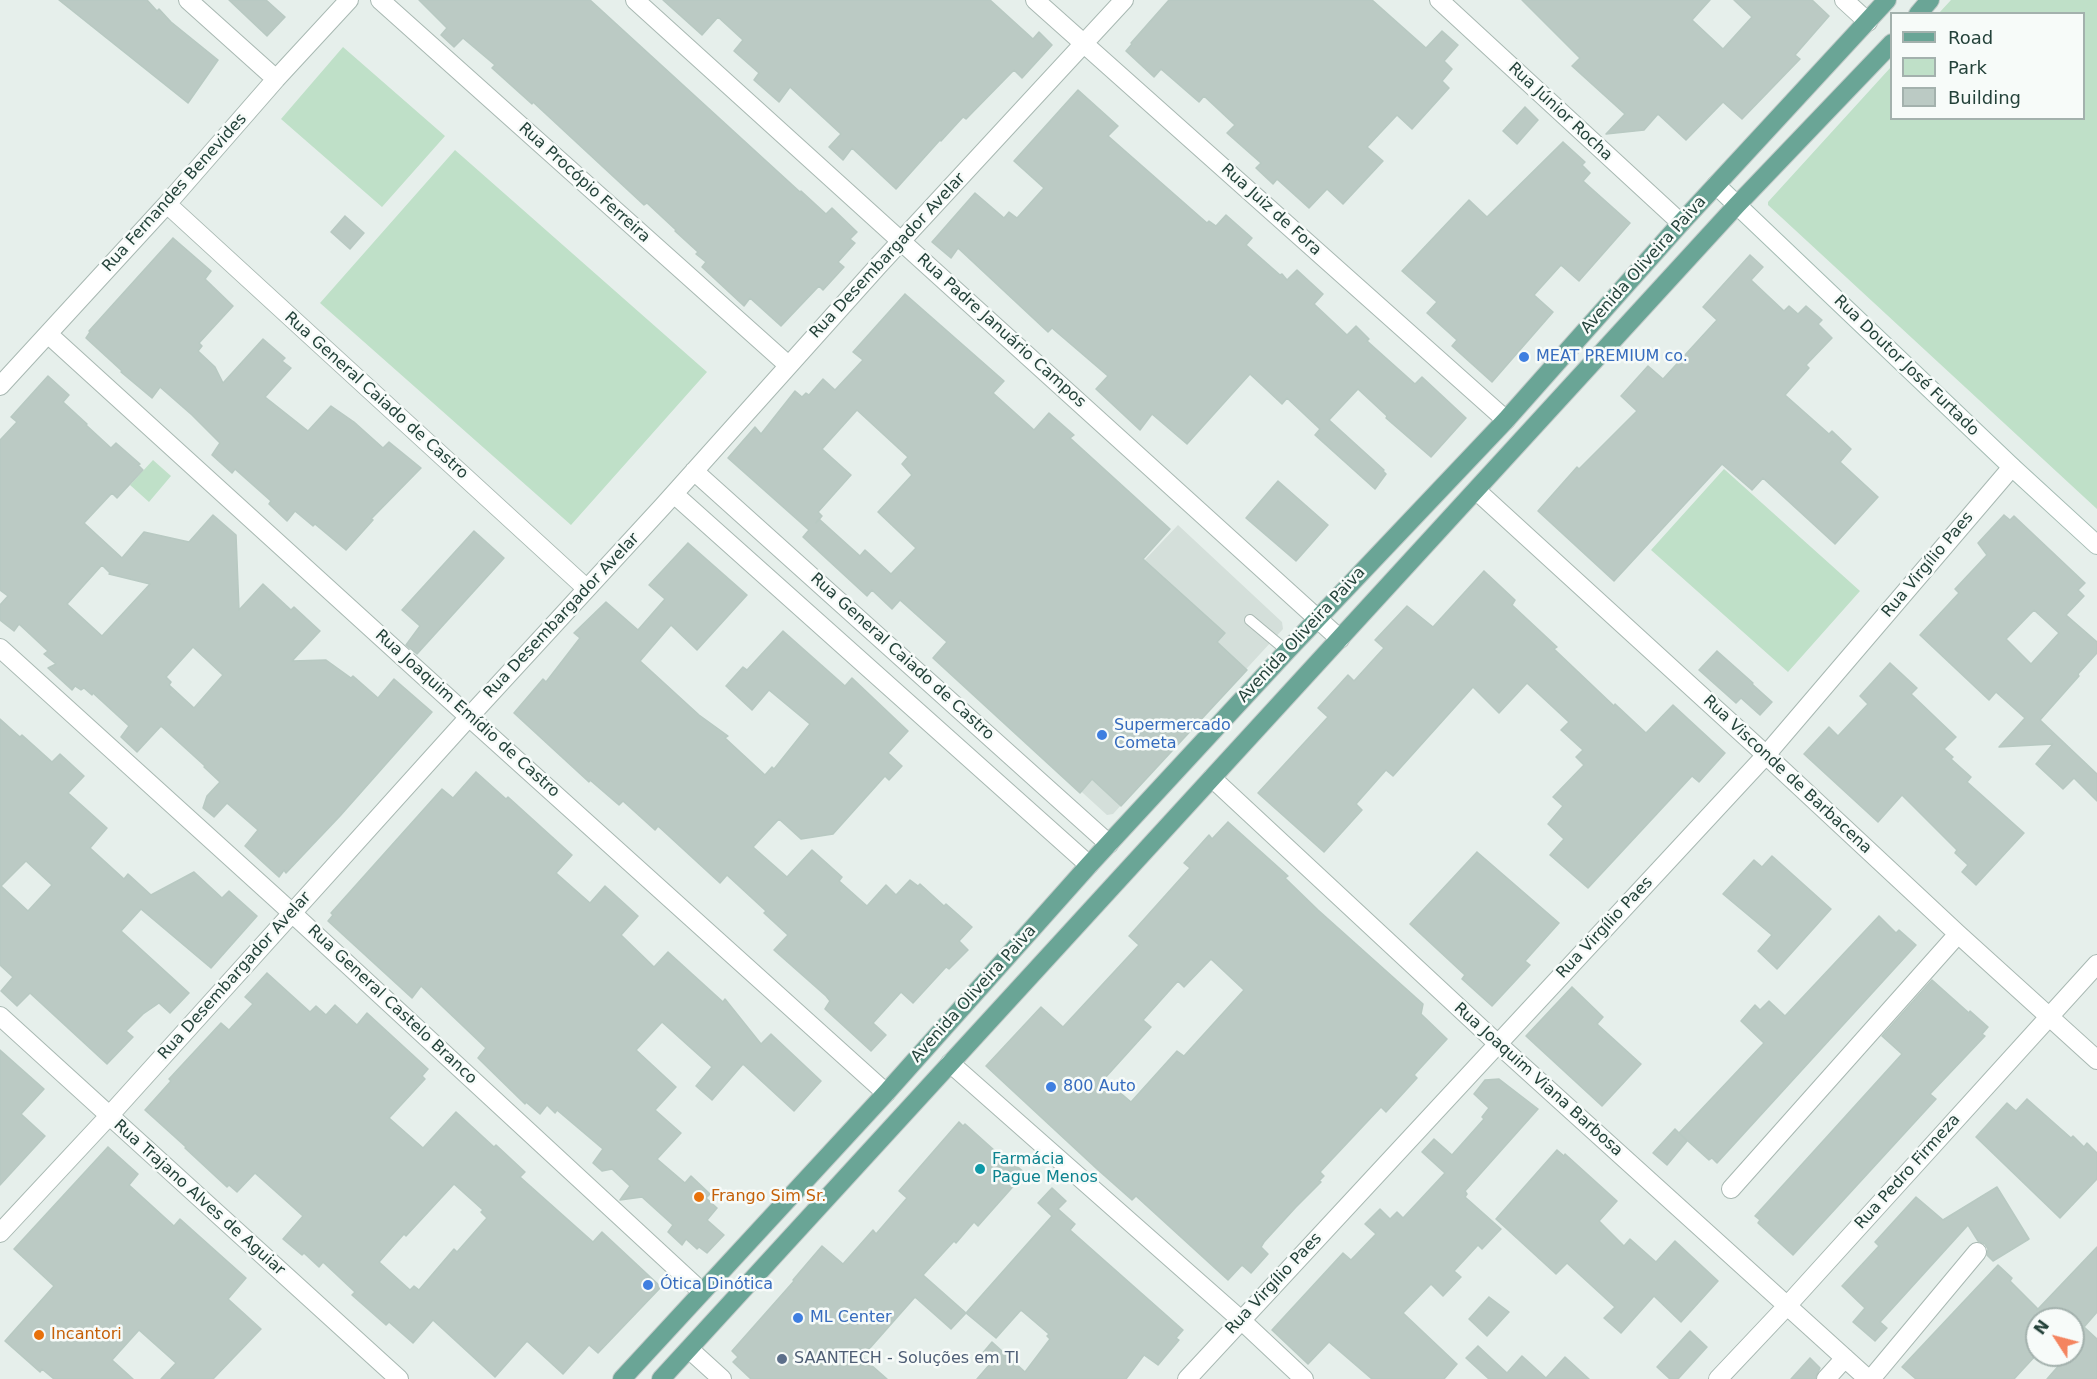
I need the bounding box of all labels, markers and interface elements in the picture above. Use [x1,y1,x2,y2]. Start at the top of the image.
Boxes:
legend [1890,12,2085,120]
text: Road [1948,27,1993,48]
text: Park [1948,57,1987,78]
street label: Rua Júnior Rocha [1504,59,1616,165]
text: Building [1948,87,2021,108]
street label: Rua Fernandes Benevides [99,110,251,276]
street label: Rua Procópio Ferreira [514,119,654,247]
street label: Rua Juiz de Fora [1217,160,1325,260]
street label: Rua Desembargador Avelar [806,169,970,343]
street label: Avenida Oliveira Paiva [1577,192,1711,338]
street label: Rua Padre Januário Campos [913,250,1089,412]
street label: Rua Doutor José Furtado [1829,292,1983,440]
street label: Rua General Caiado de Castro [280,308,472,484]
place label: MEAT PREMIUM co. [1536,347,1688,367]
marker: MEAT PREMIUM co. [1517,350,1531,364]
street label: Rua Virgílio Paes [1878,508,1978,622]
street label: Rua Desembargador Avelar [480,529,644,703]
street label: Avenida Oliveira Paiva [1234,563,1370,707]
street label: Rua General Caiado de Castro [806,569,998,745]
street label: Rua Joaquim Emídio de Castro [371,626,563,802]
street label: Rua Visconde de Barbacena [1699,692,1875,858]
place label: Supermercado Cometa [1114,716,1231,754]
marker: Supermercado Cometa [1095,728,1109,742]
street label: Rua Virgílio Paes [1553,873,1657,983]
street label: Rua Desembargador Avelar [154,888,316,1064]
street label: Rua General Castelo Branco [303,921,481,1089]
street label: Avenida Oliveira Paiva [907,921,1041,1067]
street label: Rua Joaquim Viana Barbosa [1450,999,1626,1161]
place label: 800 Auto [1063,1077,1136,1097]
marker: 800 Auto [1044,1080,1058,1094]
street label: Rua Pedro Firmeza [1851,1111,1965,1233]
street label: Rua Trajano Alves de Aguiar [109,1116,289,1280]
place label: Farmácia Pague Menos [992,1150,1098,1188]
marker: Farmácia Pague Menos [973,1162,987,1176]
place label: Frango Sim Sr. [711,1187,826,1207]
marker: Frango Sim Sr. [692,1190,706,1204]
street label: Rua Virgílio Paes [1222,1229,1326,1339]
place label: Ótica Dinótica [660,1275,773,1295]
marker: Ótica Dinótica [641,1278,655,1292]
north arrow [2025,1307,2085,1367]
place label: ML Center [810,1308,892,1328]
marker: ML Center [791,1311,805,1325]
text: N [2030,1316,2053,1338]
place label: Incantori [51,1325,122,1345]
marker: Incantori [32,1328,46,1342]
place label: SAANTECH - Soluções em TI [794,1349,1019,1369]
marker: SAANTECH - Soluções em TI [775,1352,789,1366]

